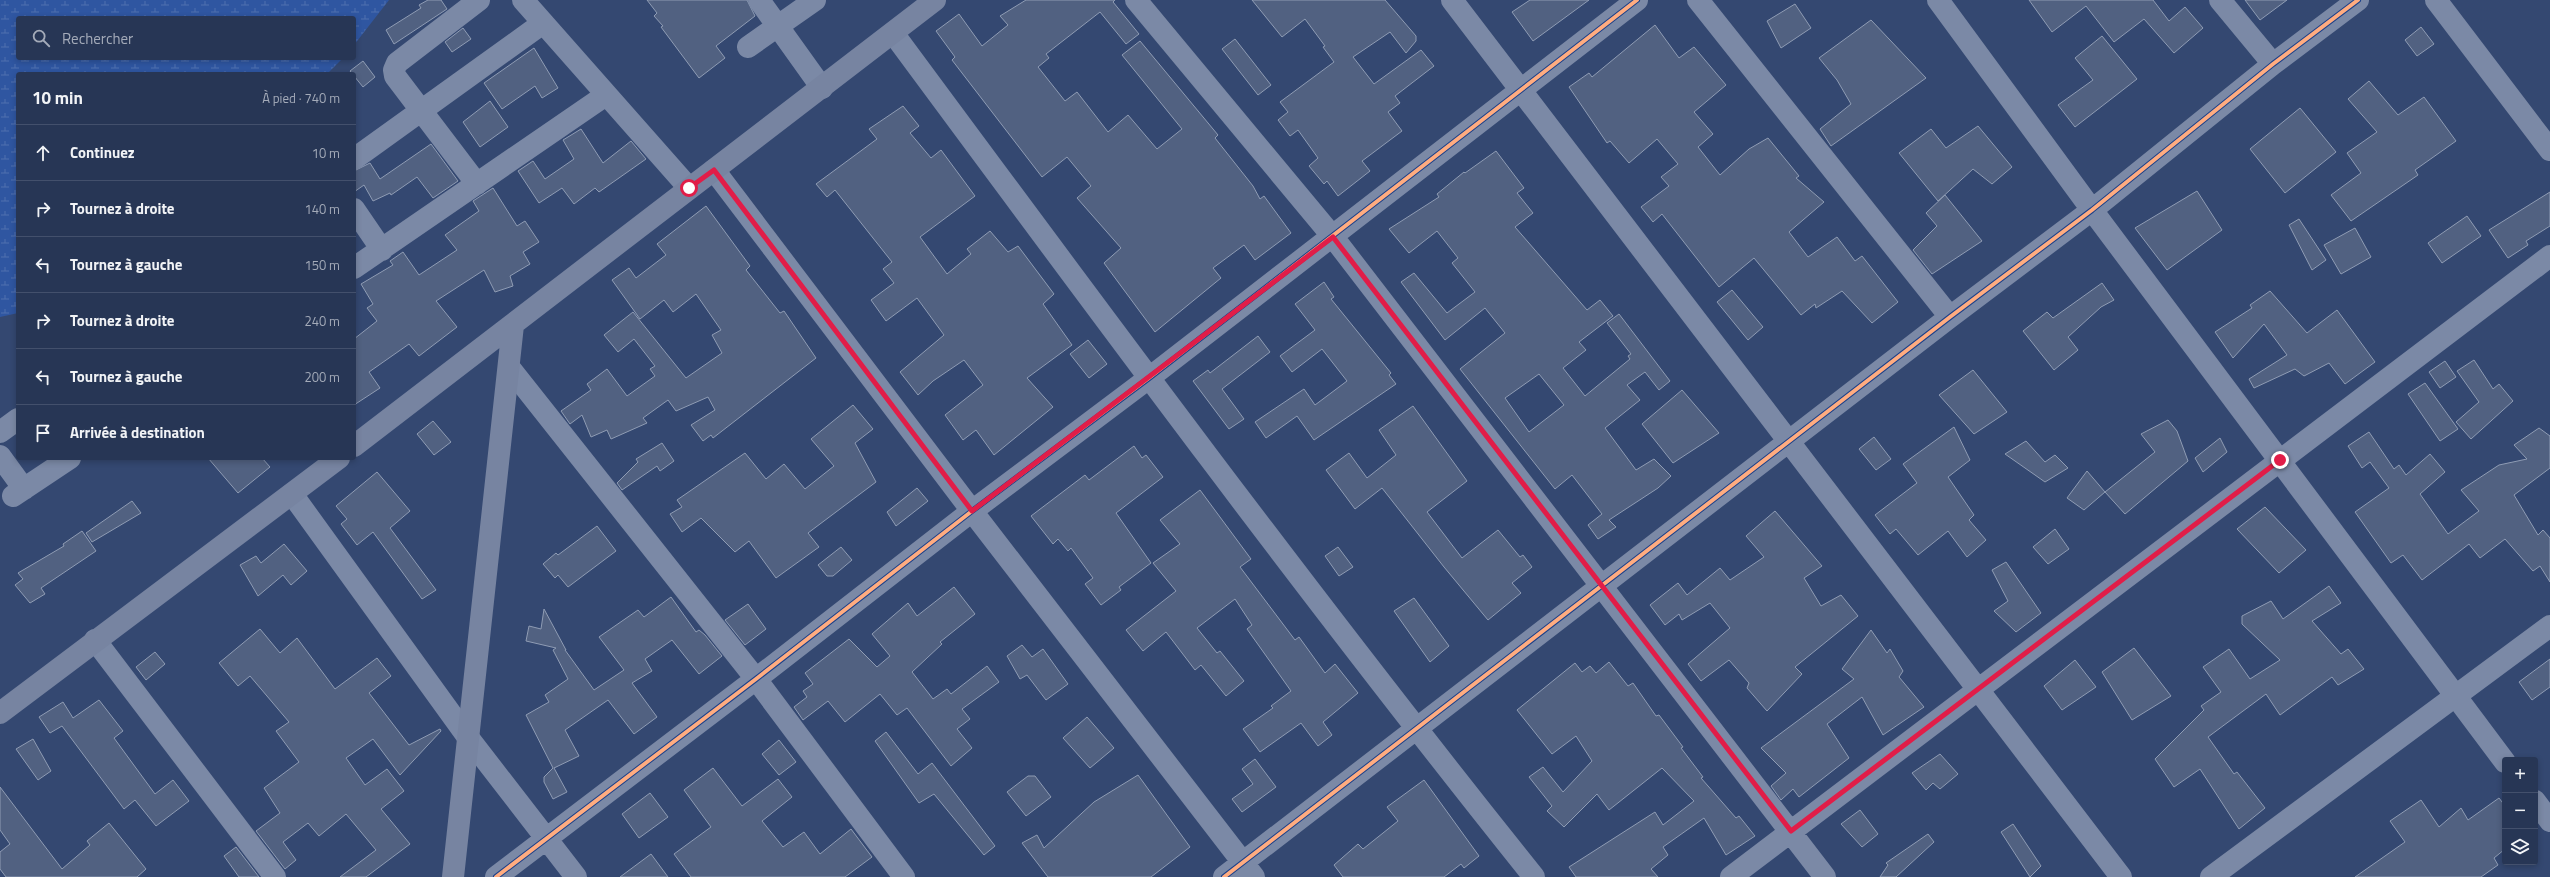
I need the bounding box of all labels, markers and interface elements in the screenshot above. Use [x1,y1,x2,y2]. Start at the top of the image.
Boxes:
search box [16,16,356,60]
icon: search [30,27,52,49]
text: Rechercher [62,27,133,50]
text: 10 min [32,85,83,111]
text: À pied · 740 m [262,88,340,108]
text: Continuez [70,141,135,164]
icon: ahead [32,142,54,164]
text: 10 m [312,143,340,163]
route start [680,179,698,197]
text: Tournez à droite [70,197,175,220]
icon: right [32,198,54,220]
text: 140 m [304,199,340,219]
text: Tournez à gauche [70,253,182,276]
icon: left [32,254,54,276]
text: 150 m [304,255,340,275]
text: Tournez à droite [70,309,175,332]
icon: right [32,310,54,332]
text: 240 m [304,311,340,331]
text: Tournez à gauche [70,365,182,388]
icon: left [32,366,54,388]
text: 200 m [304,367,340,387]
text: Arrivée à destination [70,421,205,444]
icon: arrive [32,422,54,444]
route end [2271,451,2289,469]
map controls [2502,757,2538,865]
button: + [2502,757,2538,793]
button: − [2502,793,2538,829]
button: layers [2502,829,2538,865]

